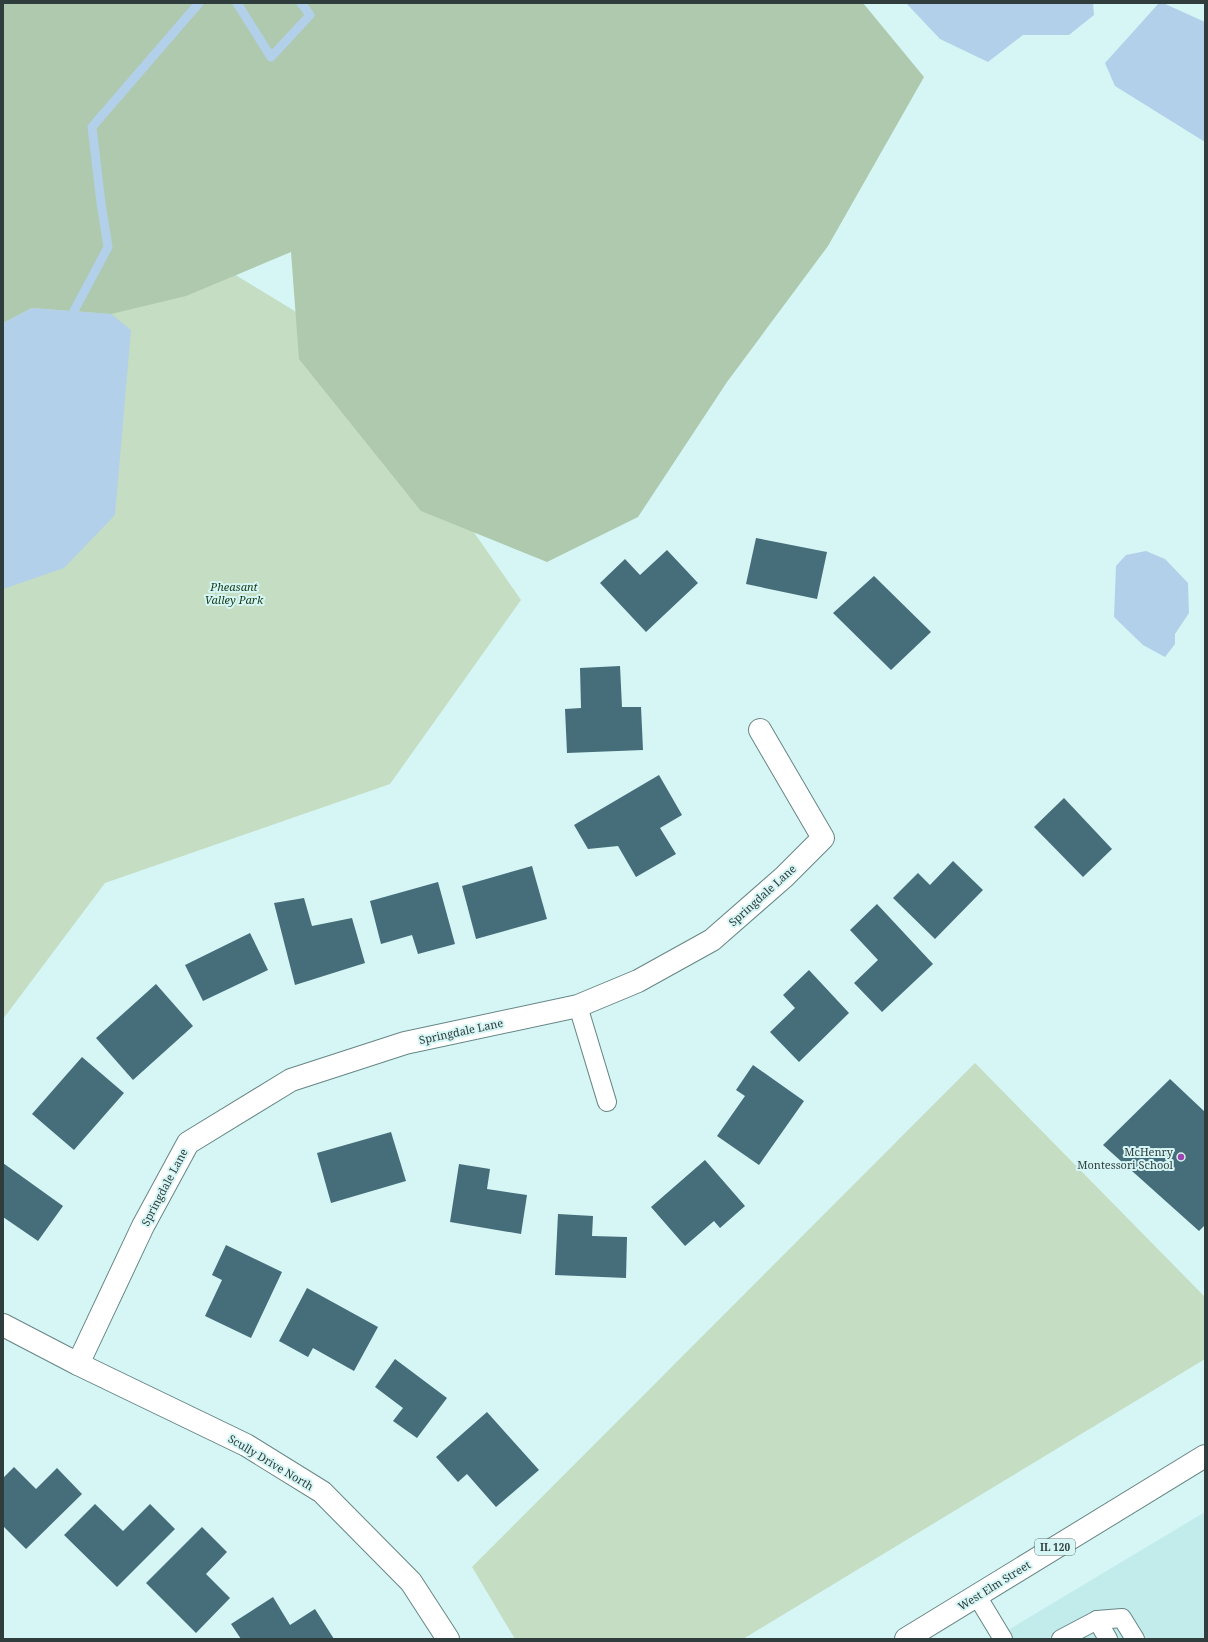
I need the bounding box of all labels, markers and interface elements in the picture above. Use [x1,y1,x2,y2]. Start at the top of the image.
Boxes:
park label: Pheasant Valley Park [205,579,264,607]
street label: Springdale Lane [725,861,799,929]
street label: Springdale Lane [418,1015,505,1047]
place label: McHenry Montessori School [1077,1144,1174,1172]
street label: Springdale Lane [137,1146,191,1228]
marker: McHenry Montessori School [1176,1152,1186,1162]
street label: Scully Drive North [226,1431,316,1493]
road number: IL 120 [1035,1539,1075,1555]
street label: West Elm Street [955,1557,1033,1613]

